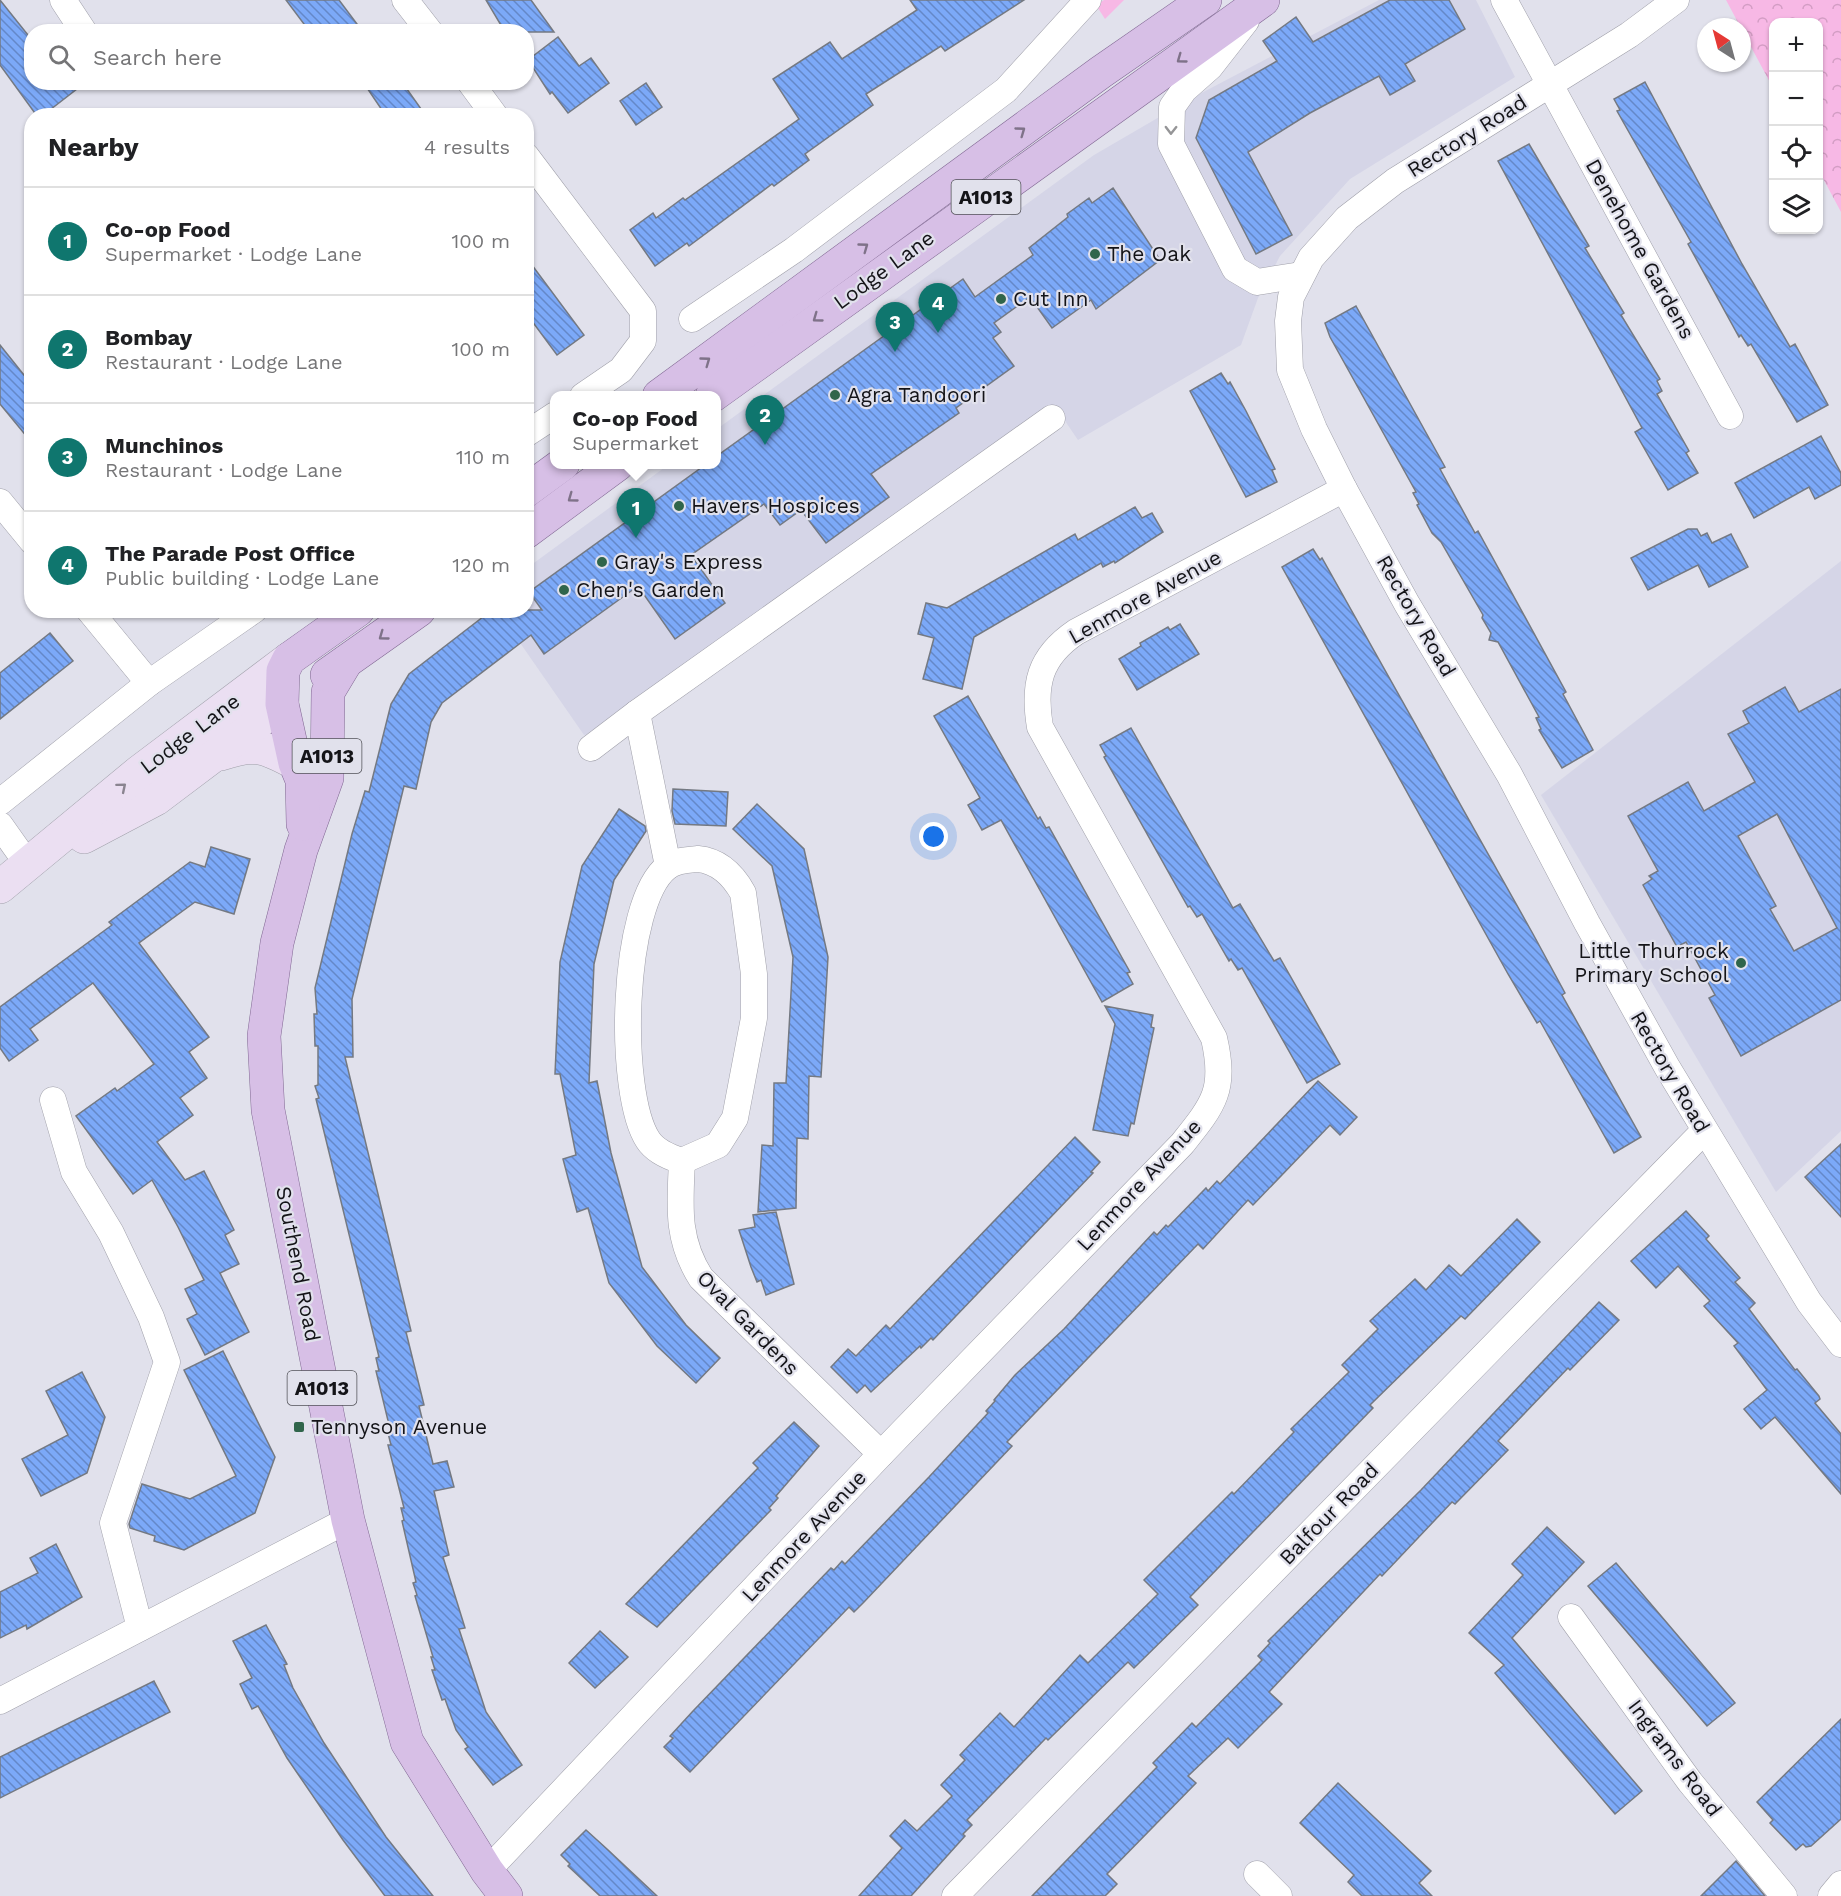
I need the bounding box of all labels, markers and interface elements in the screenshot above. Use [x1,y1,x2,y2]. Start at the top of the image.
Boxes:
north arrow [1697,18,1751,72]
map controls [1769,18,1823,234]
button: + [1769,18,1823,72]
search box [24,24,534,90]
icon: search [45,41,78,74]
text: Search here [93,45,222,70]
one-way arrow [1177,52,1188,63]
button: − [1769,72,1823,126]
street label: Rectory Road [1402,89,1531,182]
one-way arrow [1165,125,1177,134]
button: locate [1769,126,1823,180]
one-way arrow [1015,128,1026,139]
text: Nearby [48,132,139,162]
text: 4 results [424,135,510,159]
street label: Denehome Gardens [1581,154,1700,343]
road number: A1013 [952,180,1020,214]
button: layers [1769,180,1823,234]
text: Co-op Food [105,217,231,242]
street label: Lodge Lane [829,225,939,314]
text: 1 [63,229,72,253]
text: 100 m [451,229,510,253]
place label: The Oak [1107,241,1191,266]
text: Supermarket · Lodge Lane [105,242,362,266]
one-way arrow [858,243,869,254]
marker: The Oak [1088,247,1102,261]
pin: 4 [918,284,958,333]
place label: Cut Inn [1013,286,1088,311]
marker: Cut Inn [994,292,1008,306]
pin: 3 [876,302,914,352]
one-way arrow [813,311,824,322]
text: Bombay [105,325,192,350]
text: 2 [62,337,73,361]
text: 100 m [451,337,510,361]
text: Restaurant · Lodge Lane [105,350,342,374]
one-way arrow [700,357,711,368]
place label: Agra Tandoori [847,382,986,407]
marker: Agra Tandoori [828,388,842,402]
popup [550,391,721,469]
pin: 2 [746,396,784,445]
text: Co-op Food [572,406,698,431]
text: Supermarket [572,431,699,455]
text: Munchinos [105,433,223,458]
text: 3 [62,445,73,469]
text: 110 m [456,445,510,469]
text: Restaurant · Lodge Lane [105,458,342,482]
pin: 1 [616,488,656,538]
one-way arrow [568,491,579,502]
place label: Havers Hospices [691,493,860,518]
marker: Havers Hospices [672,499,686,513]
text: The Parade Post Office [105,541,355,566]
street label: Lenmore Avenue [1064,544,1226,649]
place label: Gray's Express [614,549,763,574]
street label: Rectory Road [1372,551,1461,681]
text: 4 [61,553,74,577]
text: 120 m [452,553,510,577]
marker: Gray's Express [595,555,609,569]
text: Public building · Lodge Lane [105,566,379,590]
place label: Chen's Garden [576,577,725,602]
marker: Chen's Garden [557,583,571,597]
one-way arrow [378,629,389,640]
street label: Lodge Lane [135,688,244,779]
road number: A1013 [292,739,362,773]
one-way arrow [115,783,126,794]
your location [919,822,948,851]
place label: Little Thurrock Primary School [1574,938,1730,987]
marker: Little Thurrock Primary School [1734,956,1748,970]
street label: Rectory Road [1626,1007,1715,1137]
street label: Lenmore Avenue [1071,1114,1206,1256]
street label: Southend Road [271,1184,326,1344]
street label: Oval Gardens [692,1265,805,1380]
road number: A1013 [288,1371,356,1405]
place label: Tennyson Avenue [311,1414,487,1439]
marker: Tennyson Avenue [292,1420,306,1434]
street label: Balfour Road [1274,1457,1384,1570]
street label: Lenmore Avenue [736,1465,871,1607]
street label: Ingrams Road [1623,1694,1727,1821]

